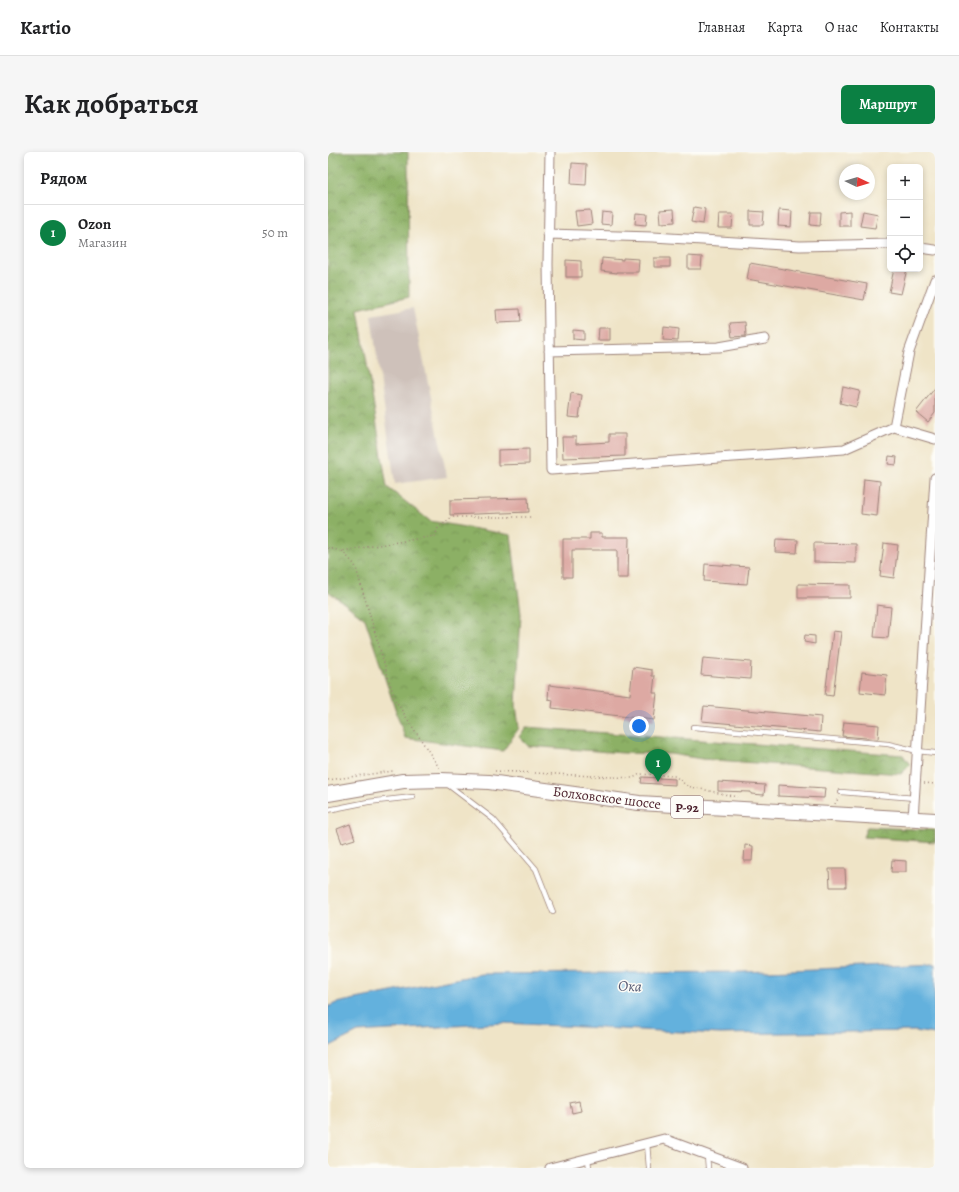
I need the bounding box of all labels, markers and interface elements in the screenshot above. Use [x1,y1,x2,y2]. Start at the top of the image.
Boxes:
text: Kartio [20,15,71,41]
text: Главная [698,18,745,37]
text: Карта [767,18,803,37]
text: О нас [825,18,858,37]
text: Контакты [880,18,939,37]
text: Как добраться [24,85,199,123]
button: Маршрут [841,85,935,124]
north arrow [839,164,875,200]
map controls [887,164,923,272]
button: + [887,164,923,200]
text: Рядом [40,167,87,190]
button: − [887,200,923,236]
text: Ozon [78,214,111,234]
text: 1 [51,224,55,241]
text: 50 m [262,224,288,241]
text: Магазин [78,234,127,251]
button: locate [887,236,923,272]
your location [629,716,649,736]
pin: 1 [645,749,671,782]
street label: Болховское шоссе [552,782,662,814]
road number: Р-92 [671,796,703,818]
water label: Ока [618,976,642,996]

